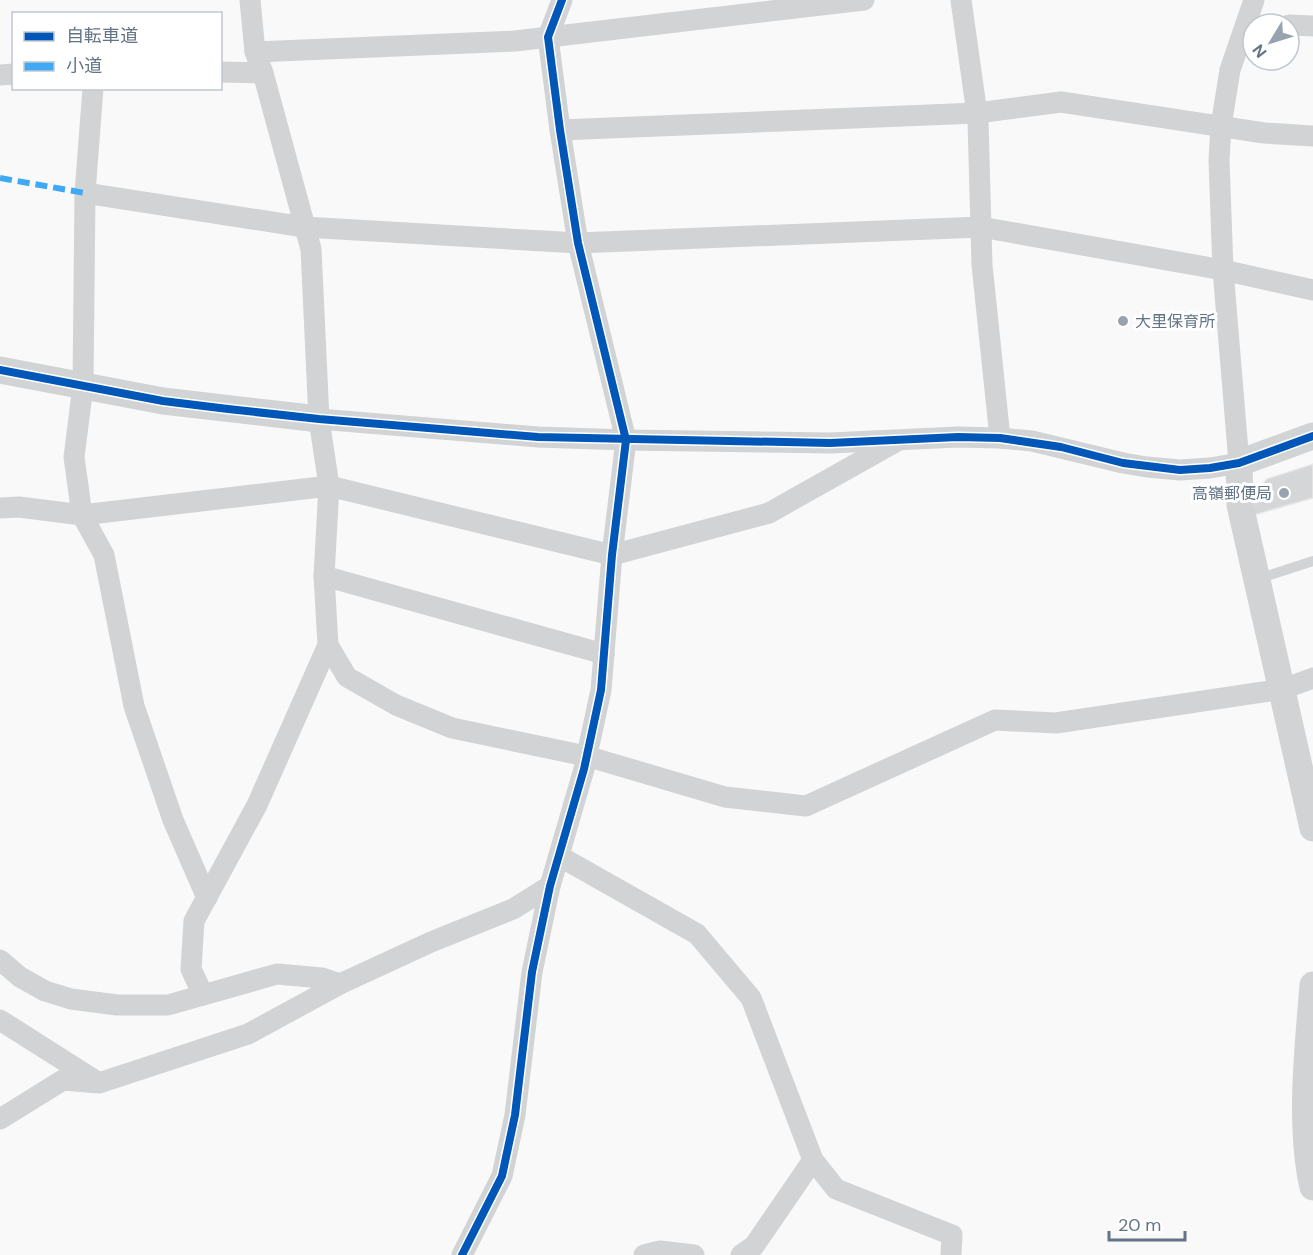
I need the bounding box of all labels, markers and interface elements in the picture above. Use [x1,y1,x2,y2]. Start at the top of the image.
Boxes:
legend [12,12,222,90]
north arrow [1241,12,1301,72]
text: 自転車道 [66,24,138,48]
text: N [1248,40,1271,62]
text: 小道 [66,54,102,78]
place label: 大里保育所 [1135,311,1215,332]
marker: 大里保育所 [1116,314,1130,328]
place label: 高嶺郵便局 [1192,483,1272,504]
marker: 高嶺郵便局 [1277,486,1291,500]
scale bar [1109,1204,1186,1242]
text: 20 m [1118,1213,1161,1237]

